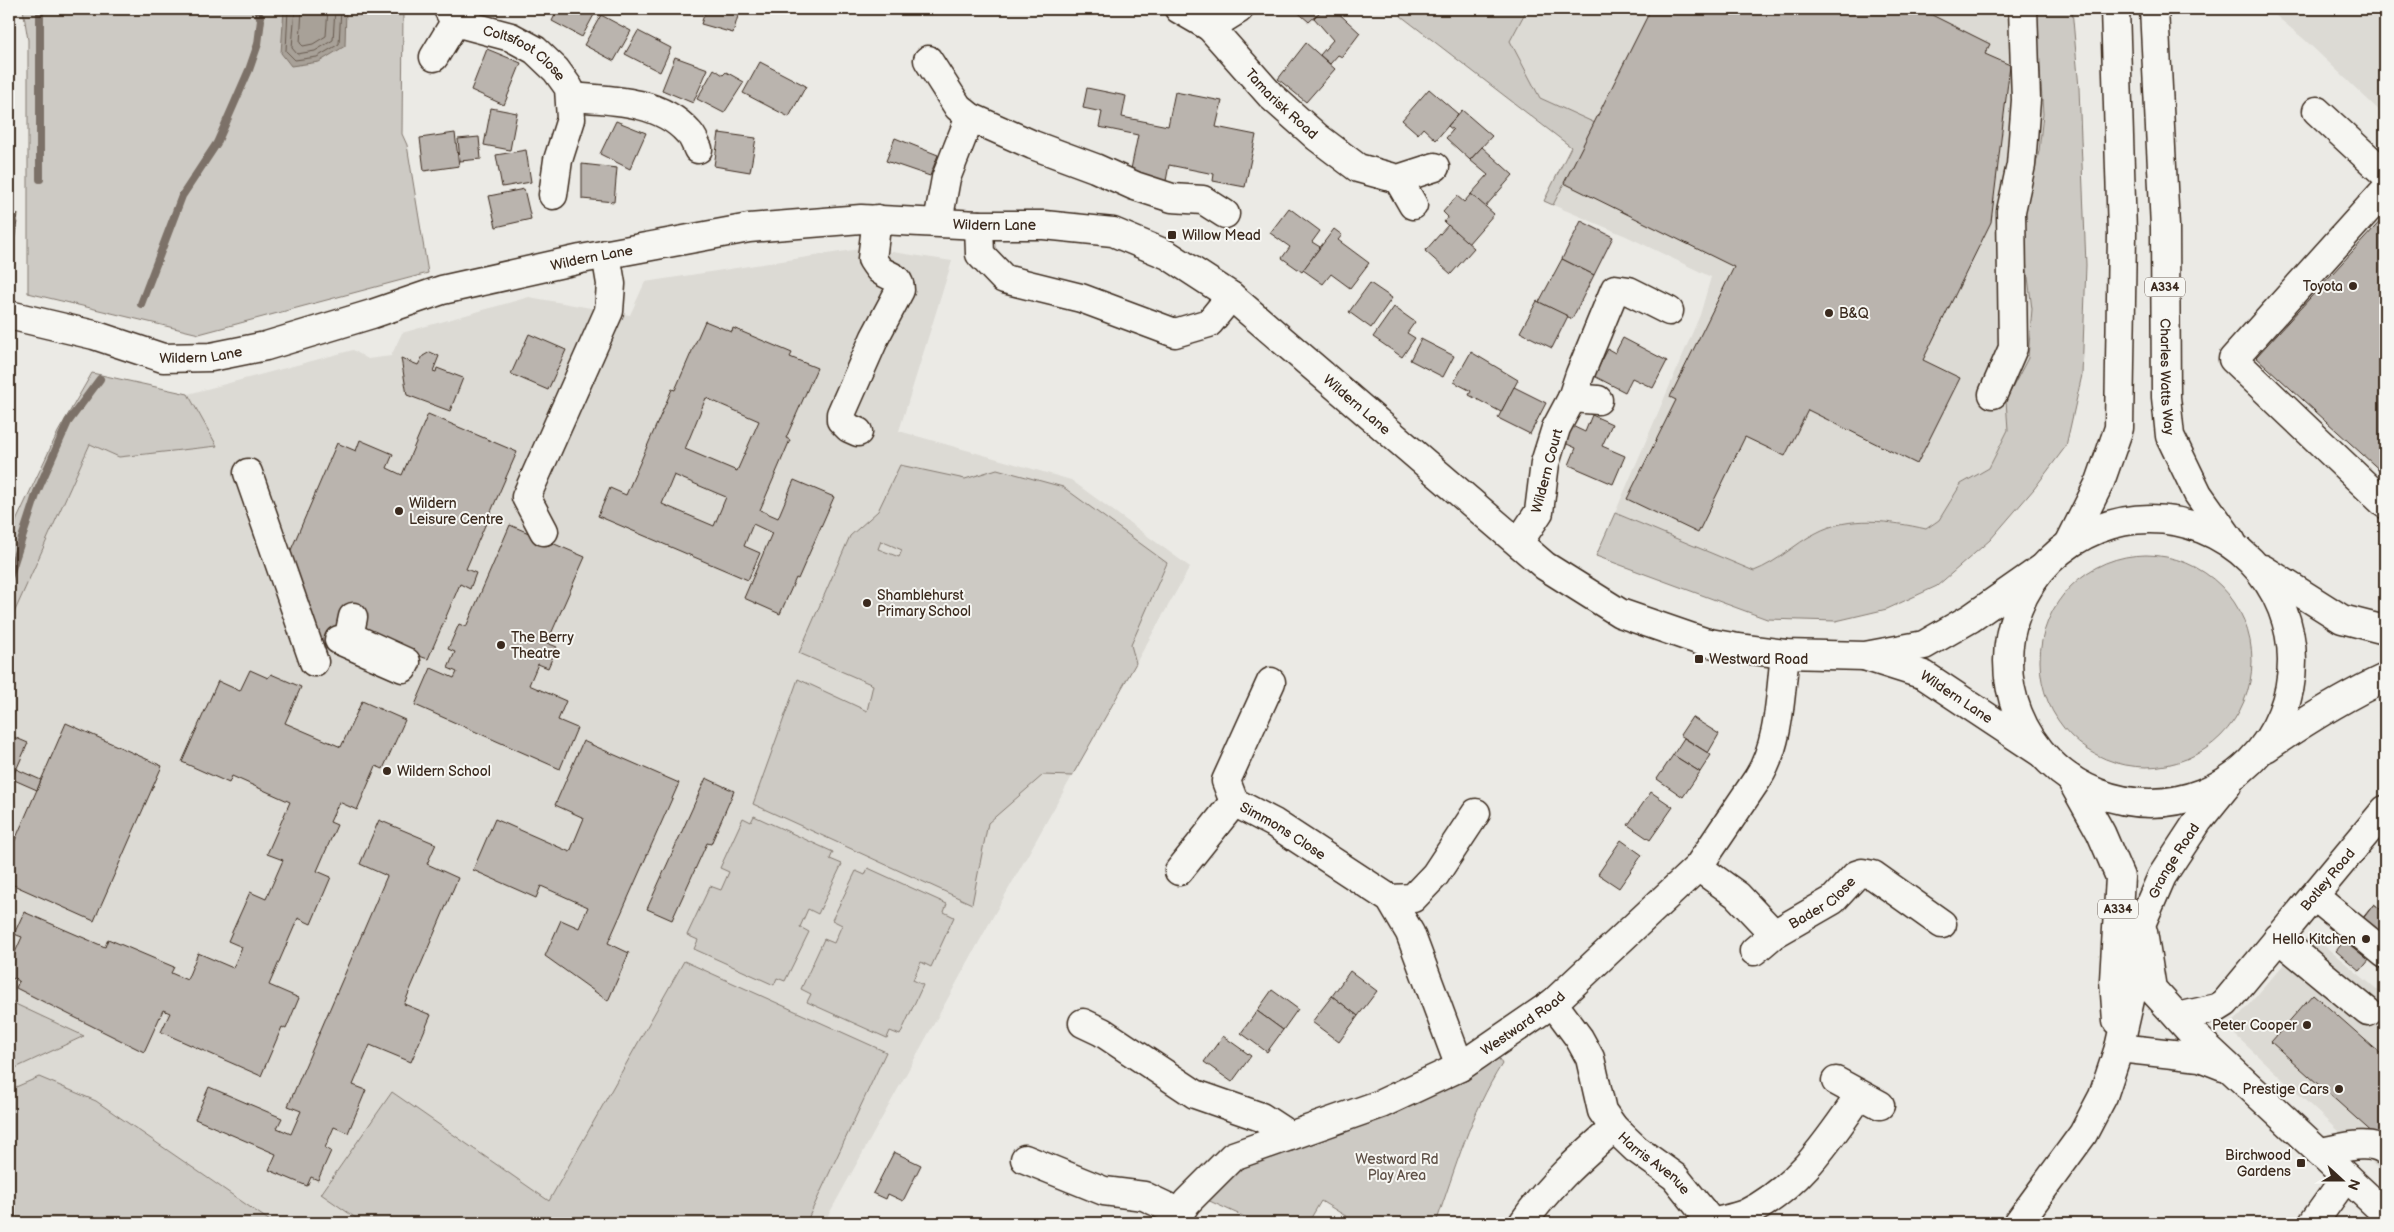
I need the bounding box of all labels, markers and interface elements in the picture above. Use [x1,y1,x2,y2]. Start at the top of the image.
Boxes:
street label: Coltsfoot Close [481,21,569,84]
street label: Tamarisk Road [1242,65,1322,142]
street label: Wildern Lane [952,215,1036,234]
place label: Willow Mead [1182,227,1261,244]
marker: Willow Mead [1166,229,1178,241]
street label: Wildern Lane [549,241,634,274]
road number: A334 [2145,278,2185,296]
place label: Toyota [2303,278,2343,295]
marker: Toyota [2347,280,2359,292]
place label: B&Q [1839,305,1869,322]
marker: B&Q [1823,307,1835,319]
street label: Charles Watts Way [2157,318,2178,437]
street label: Wildern Lane [159,342,244,367]
street label: Wildern Lane [1320,371,1394,438]
street label: Wildern Court [1528,426,1567,515]
place label: Wildern Leisure Centre [409,495,503,528]
marker: Wildern Leisure Centre [393,505,405,517]
place label: Shamblehurst Primary School [877,587,971,620]
marker: Shamblehurst Primary School [861,597,873,609]
place label: The Berry Theatre [511,629,575,662]
marker: The Berry Theatre [495,639,507,651]
place label: Westward Road [1709,651,1808,668]
marker: Westward Road [1693,653,1705,665]
street label: Wildern Lane [1917,667,1996,727]
place label: Wildern School [397,763,491,780]
marker: Wildern School [381,765,393,777]
street label: Simmons Close [1237,798,1329,863]
street label: Grange Road [2145,820,2203,901]
street label: Botley Road [2297,845,2358,914]
street label: Bader Close [1786,873,1859,932]
road number: A334 [2098,900,2138,919]
place label: Hello Kitchen [2272,931,2356,948]
marker: Hello Kitchen [2360,933,2372,945]
street label: Westward Road [1477,988,1569,1059]
place label: Peter Cooper [2212,1017,2298,1034]
marker: Peter Cooper [2301,1019,2313,1031]
place label: Prestige Cars [2243,1081,2329,1098]
marker: Prestige Cars [2333,1083,2345,1095]
street label: Harris Avenue [1614,1128,1694,1198]
place label: Birchwood Gardens [2225,1147,2291,1180]
park label: Westward Rd Play Area [1355,1151,1439,1184]
north arrow [2316,1154,2366,1204]
marker: Birchwood Gardens [2295,1157,2307,1169]
text: N [2344,1177,2363,1192]

